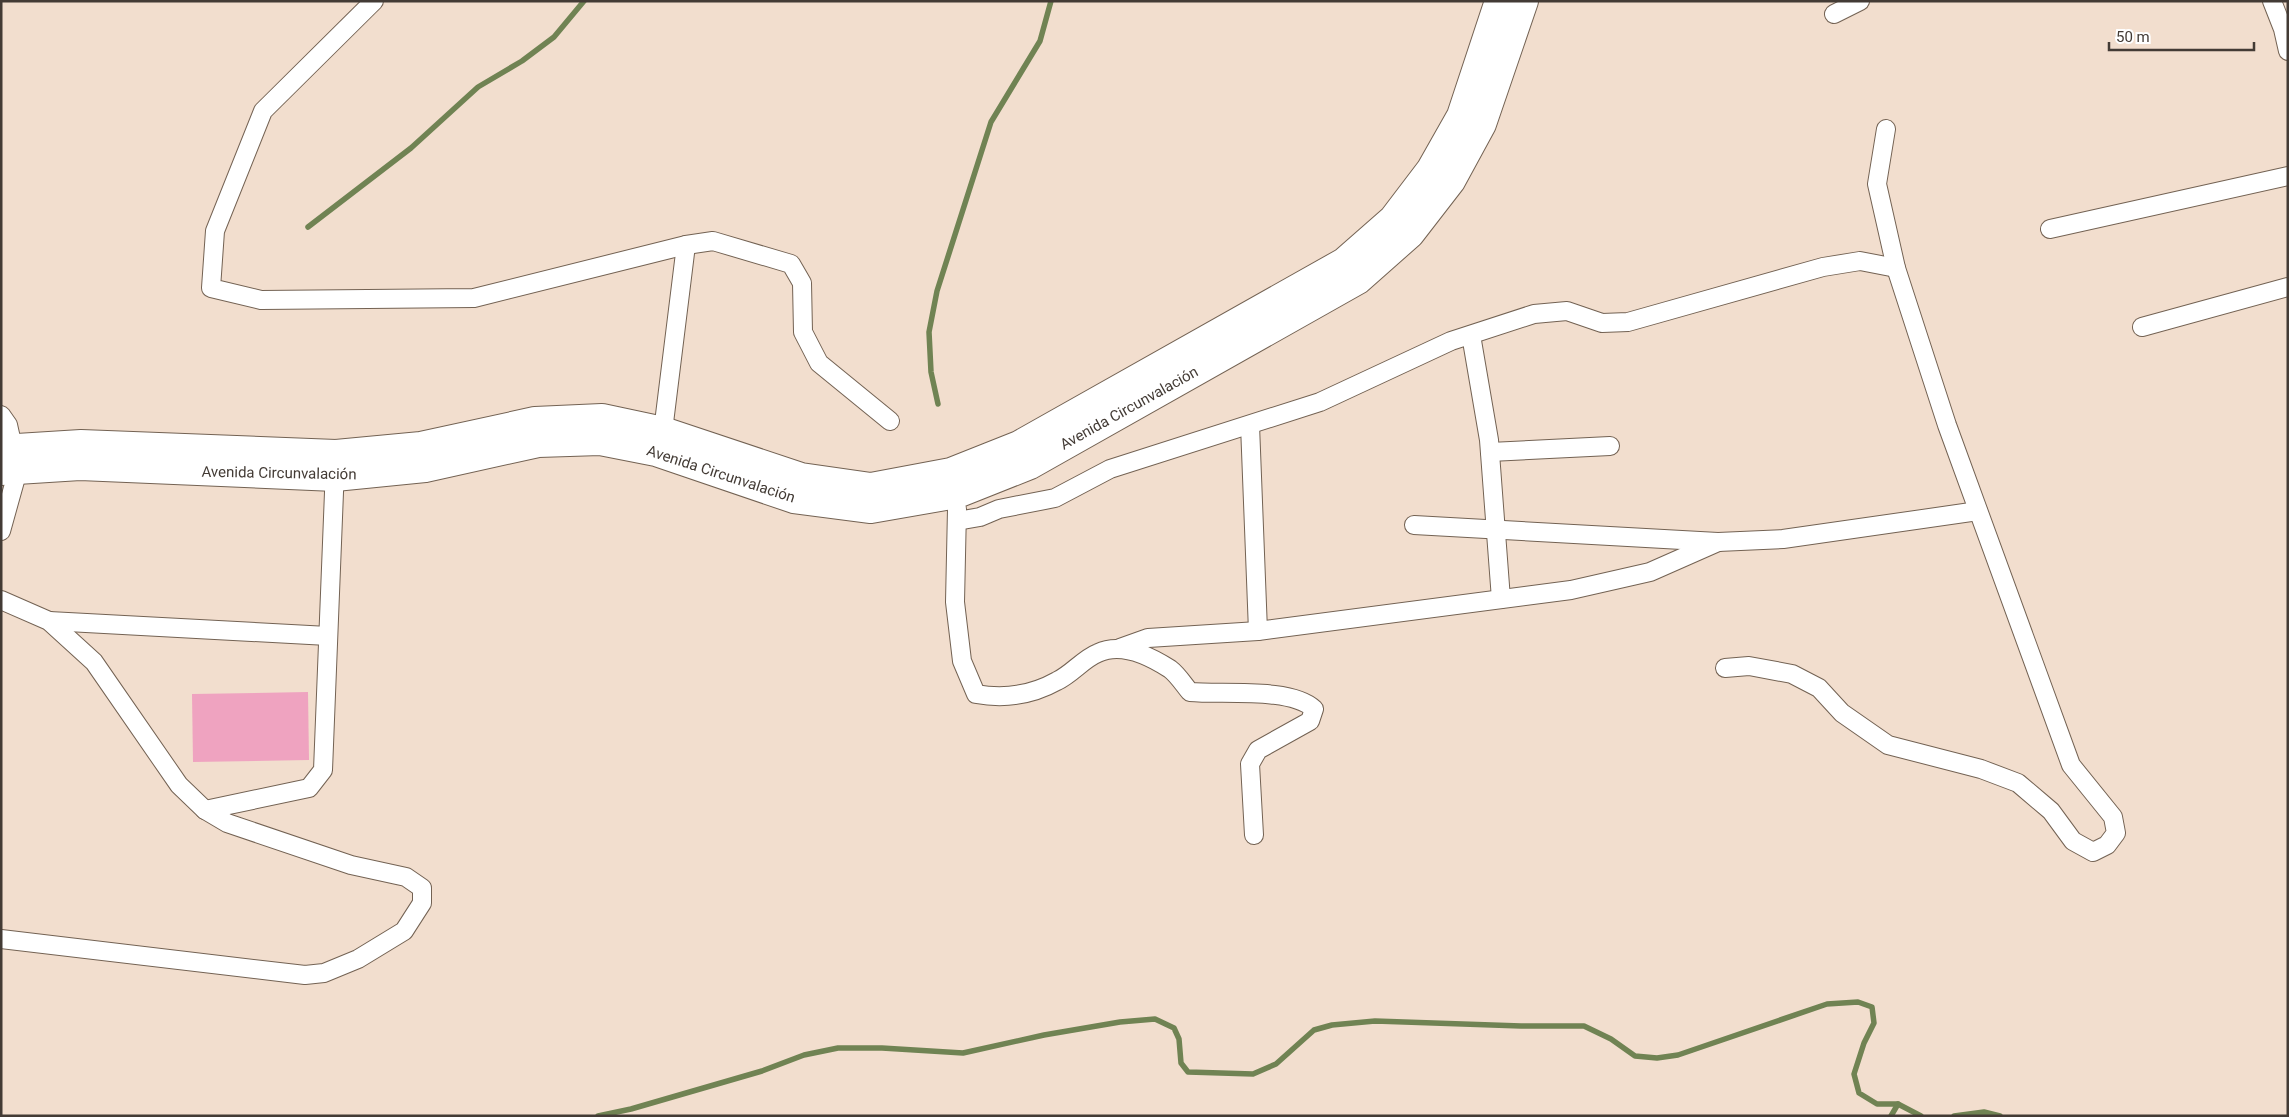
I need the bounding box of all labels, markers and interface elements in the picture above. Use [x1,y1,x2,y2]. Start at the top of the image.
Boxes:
scale bar [2109,20,2254,52]
text: 50 m [2116,28,2150,46]
street label: Avenida Circunvalación [1057,363,1201,453]
street label: Avenida Circunvalación [644,441,798,507]
street label: Avenida Circunvalación [201,463,357,483]

